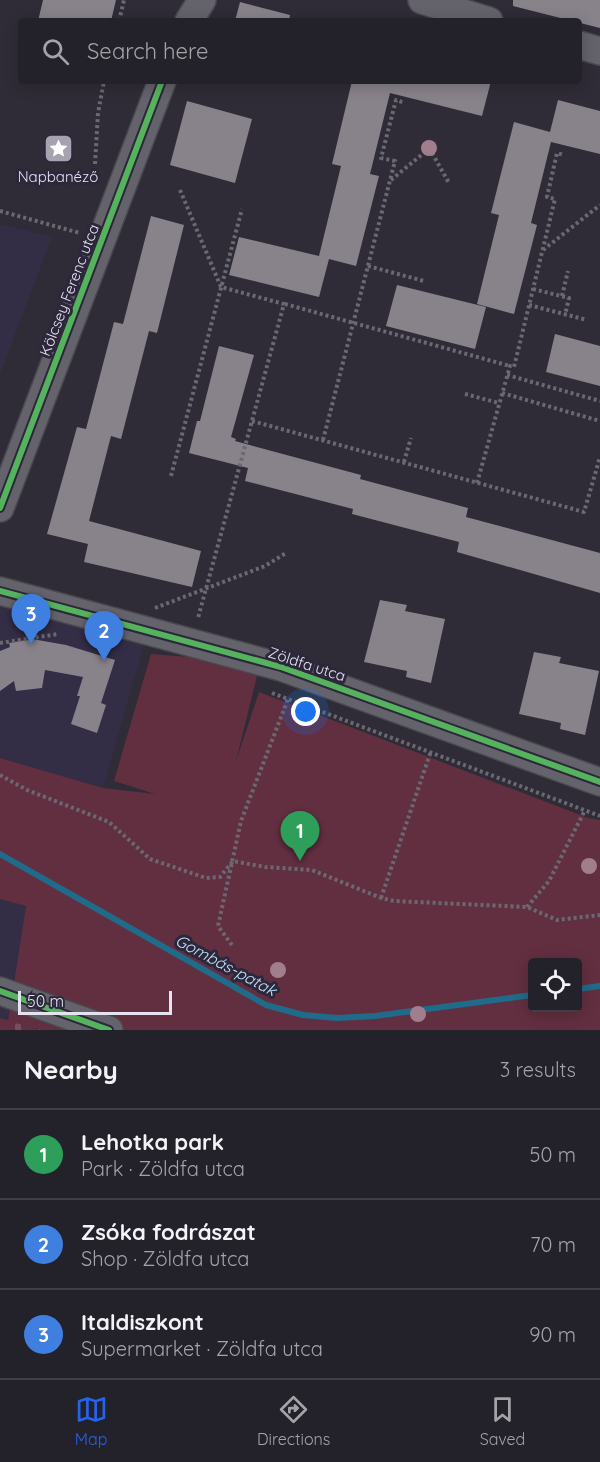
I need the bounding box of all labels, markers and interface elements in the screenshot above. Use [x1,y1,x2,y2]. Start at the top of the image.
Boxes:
search box [18,18,582,84]
icon: search [39,35,72,68]
text: Search here [87,37,208,65]
place icon: Napbanéző [42,133,74,165]
place label: Napbanéző [18,167,98,186]
street label: Kölcsey Ferenc utca [35,221,103,359]
pin: 3 [12,594,51,644]
pin: 2 [84,612,124,661]
street label: Zöldfa utca [266,643,348,685]
your location [291,697,320,726]
pin: 1 [280,812,320,861]
water label: Gombás-patak [172,930,281,1001]
map controls [528,958,582,1012]
button: locate [528,958,582,1012]
scale bar [18,988,172,1016]
text: 50 m [27,991,64,1011]
text: Nearby [24,1053,118,1086]
text: 3 results [500,1057,576,1082]
text: Lehotka park [81,1128,224,1156]
text: 1 [40,1142,47,1167]
text: 50 m [530,1142,576,1167]
text: Park · Zöldfa utca [81,1156,245,1181]
text: Zsóka fodrászat [81,1218,256,1246]
text: 2 [38,1232,49,1257]
text: 70 m [530,1232,576,1257]
text: Shop · Zöldfa utca [81,1246,249,1271]
text: Italdiszkont [81,1308,204,1336]
text: 3 [38,1322,49,1347]
text: 90 m [529,1322,576,1347]
text: Supermarket · Zöldfa utca [81,1336,323,1361]
tab: Map [75,1393,108,1449]
tab: Directions [257,1393,330,1449]
tab: Saved [480,1393,525,1449]

